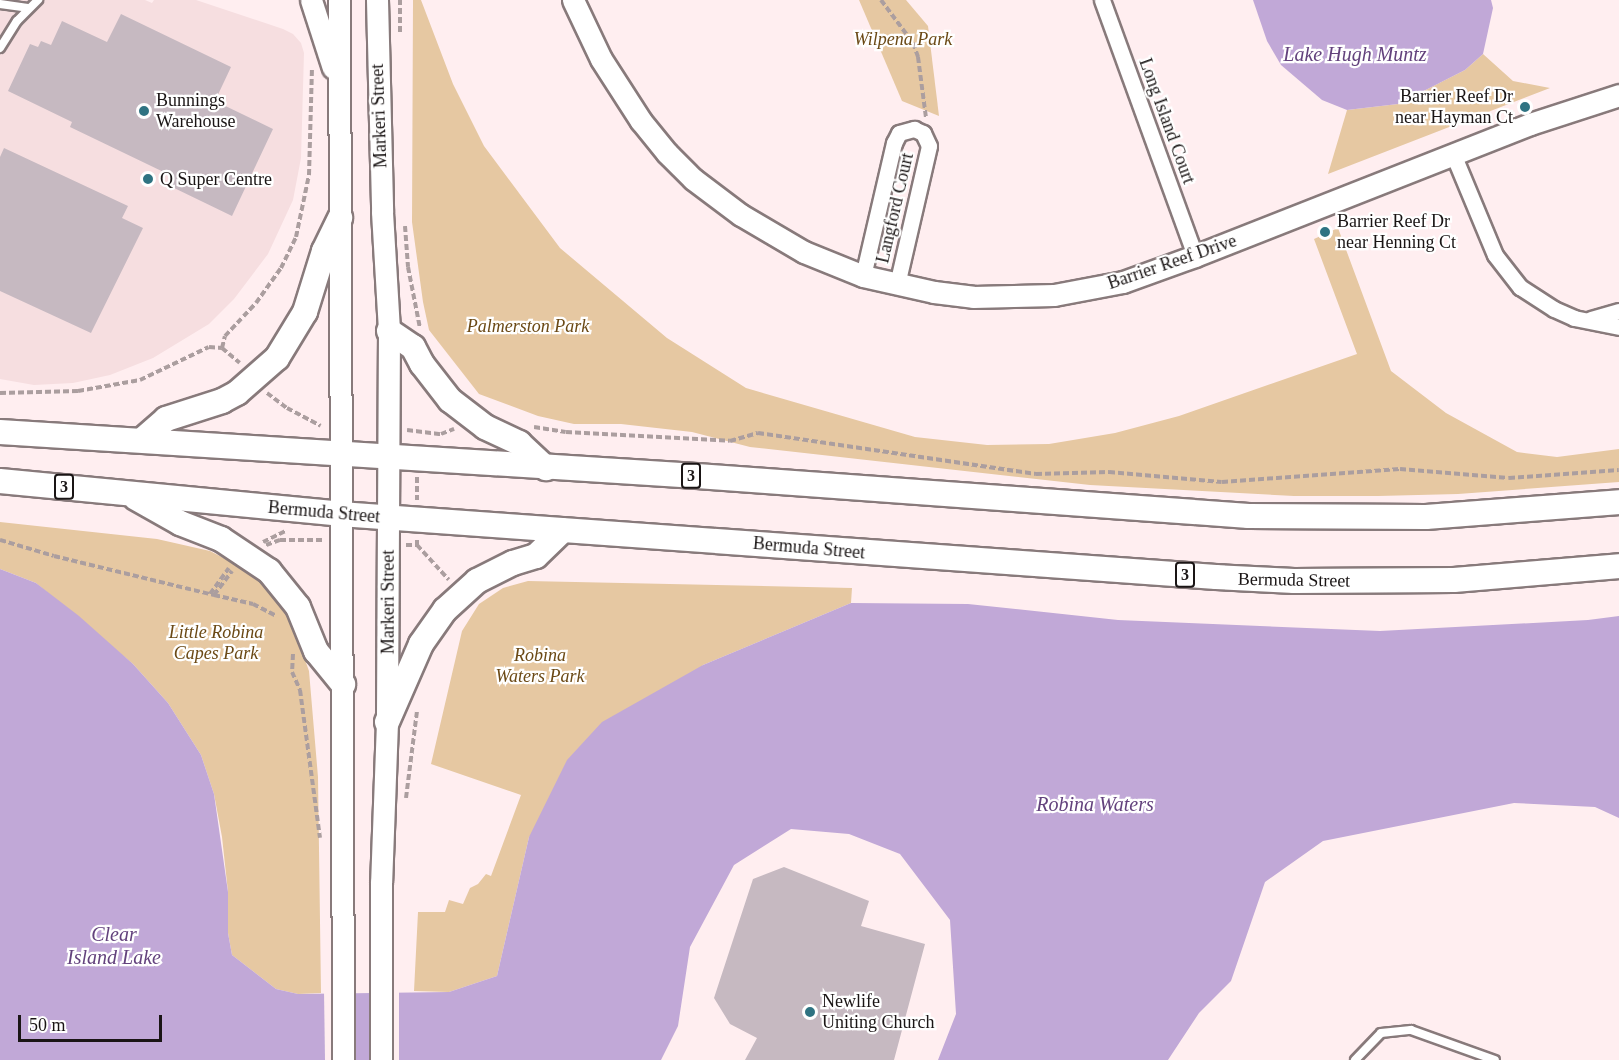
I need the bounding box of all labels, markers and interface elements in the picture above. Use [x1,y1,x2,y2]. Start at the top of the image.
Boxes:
park label: Wilpena Park [854,28,952,50]
water label: Lake Hugh Muntz [1283,42,1427,66]
street label: Long Island Court [1134,55,1200,187]
street label: Markeri Street [366,63,392,169]
place label: Barrier Reef Dr near Hayman Ct [1395,86,1513,128]
place label: Bunnings Warehouse [156,90,236,132]
marker: Barrier Reef Dr near Hayman Ct [1518,100,1532,114]
marker: Bunnings Warehouse [137,104,151,118]
street label: Langford Court [872,151,918,265]
place label: Q Super Centre [160,168,272,190]
marker: Q Super Centre [141,172,155,186]
place label: Barrier Reef Dr near Henning Ct [1337,211,1456,254]
marker: Barrier Reef Dr near Henning Ct [1318,225,1332,239]
street label: Barrier Reef Drive [1105,230,1239,294]
park label: Palmerston Park [467,315,589,337]
road number: 3 [680,463,702,489]
road number: 3 [54,474,74,500]
street label: Bermuda Street [267,496,381,528]
street label: Bermuda Street [752,532,866,564]
street label: Markeri Street [377,550,399,654]
road number: 3 [1174,562,1196,588]
street label: Bermuda Street [1238,568,1350,592]
park label: Little Robina Capes Park [169,622,263,664]
park label: Robina Waters Park [496,645,584,688]
water label: Robina Waters [1036,792,1154,816]
water label: Clear Island Lake [67,922,161,969]
place label: Newlife Uniting Church [822,991,934,1034]
scale bar [21,1003,165,1041]
marker: Newlife Uniting Church [803,1005,817,1019]
text: 50 m [29,1015,66,1035]

